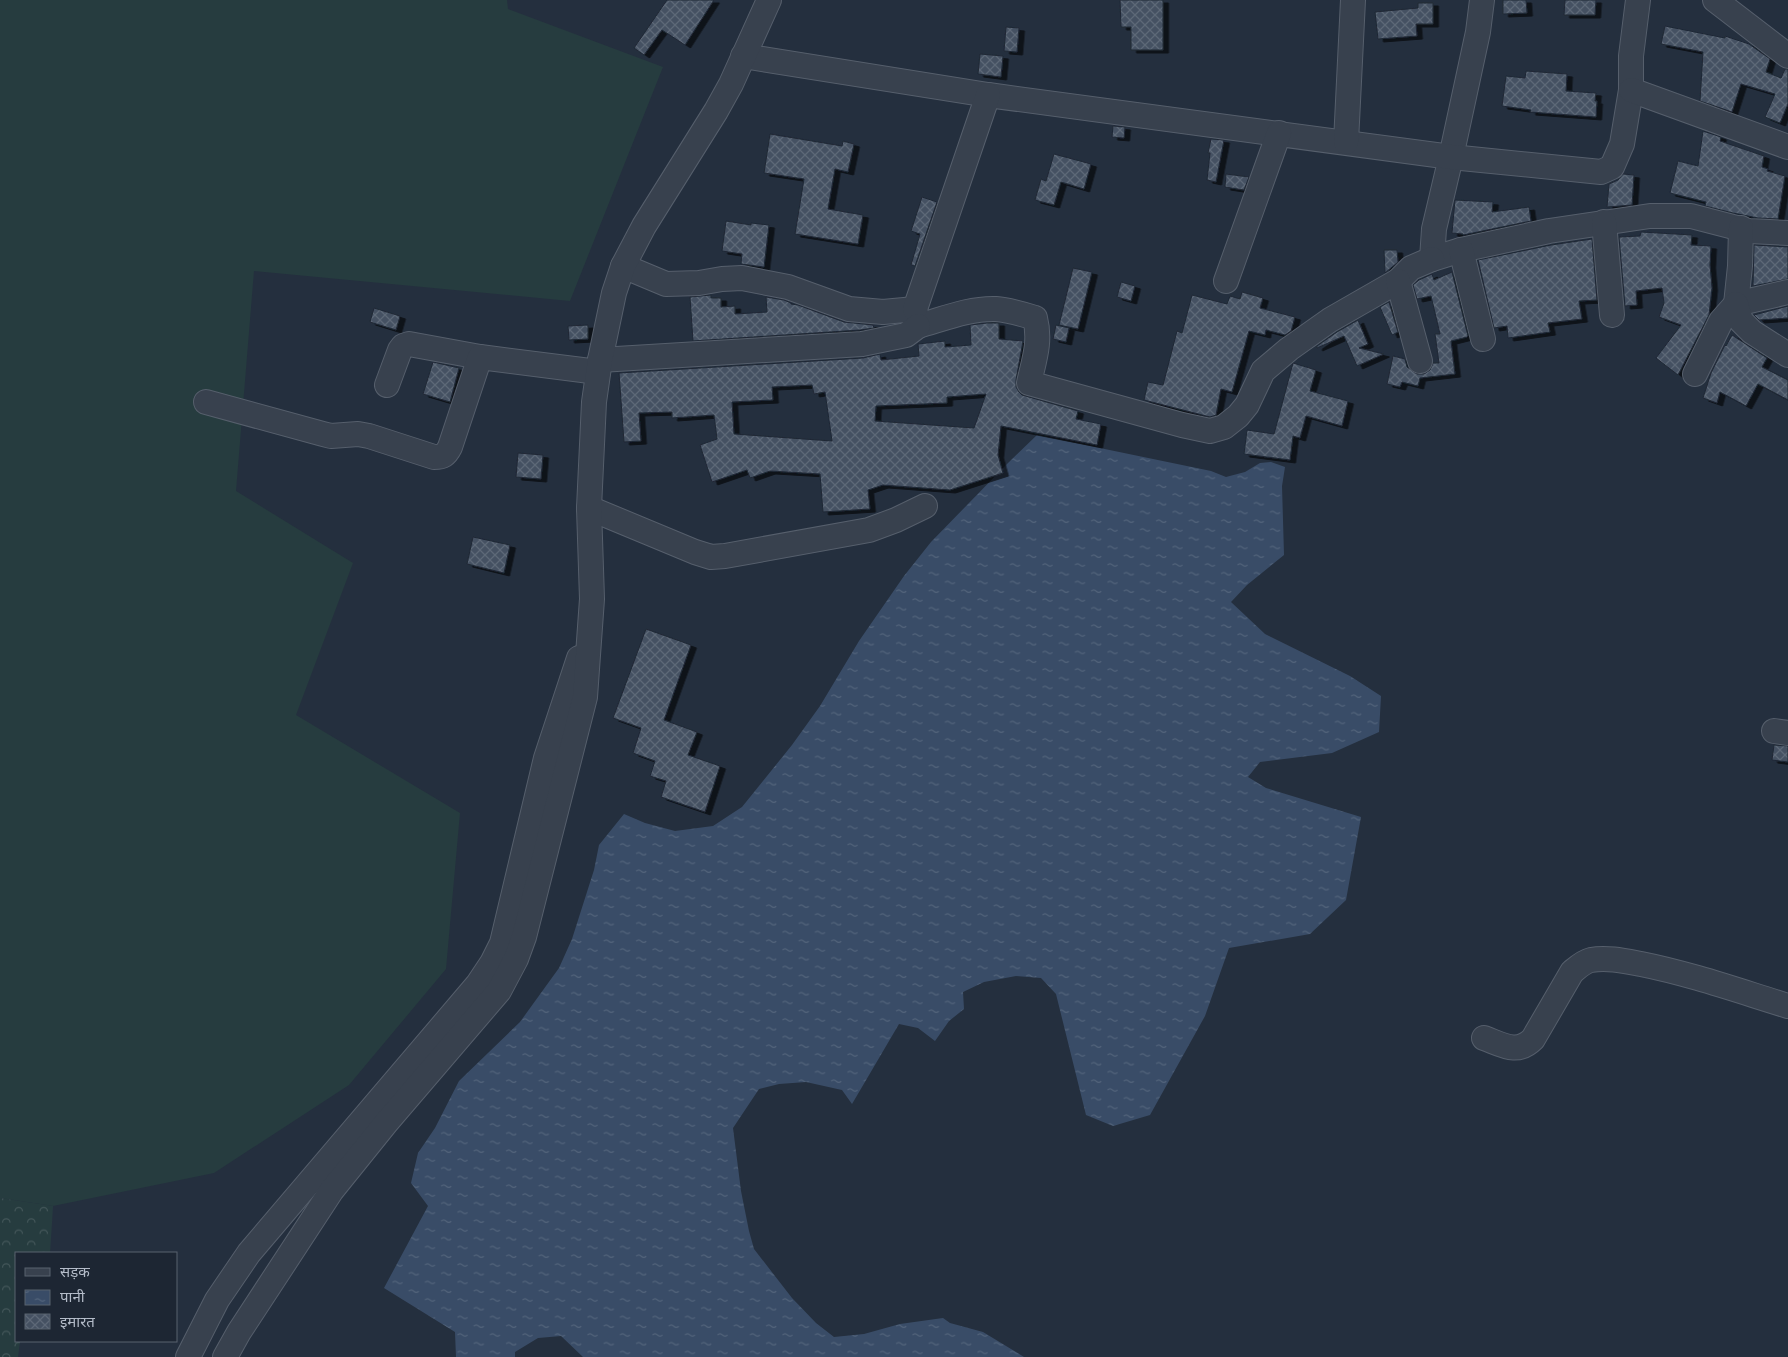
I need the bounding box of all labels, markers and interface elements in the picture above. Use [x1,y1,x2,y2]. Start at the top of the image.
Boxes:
legend [15,1252,178,1342]
text: सड़क [60,1263,90,1281]
text: पानी [60,1288,86,1306]
text: इमारत [60,1313,95,1331]

